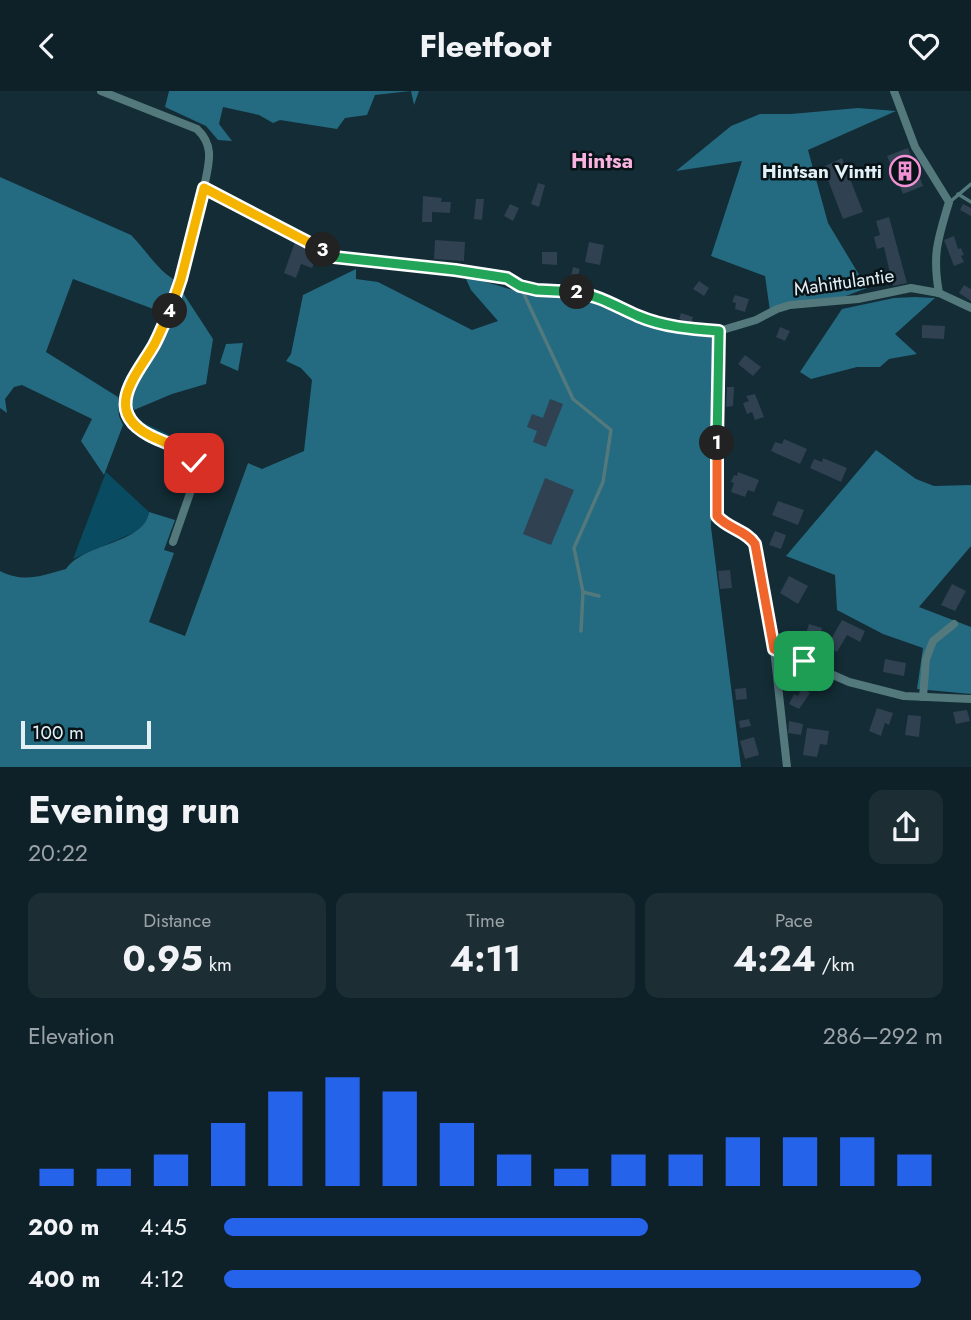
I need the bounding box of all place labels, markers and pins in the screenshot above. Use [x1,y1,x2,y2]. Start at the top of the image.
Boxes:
building icon: Hintsan Vintti [888,154,922,188]
place label: Hintsan Vintti [762,158,882,185]
pin: 3 [306,233,340,267]
pin: 2 [560,275,594,309]
pin: 4 [152,293,188,329]
pin: 1 [700,425,734,461]
pin [164,433,224,493]
pin [774,631,834,691]

